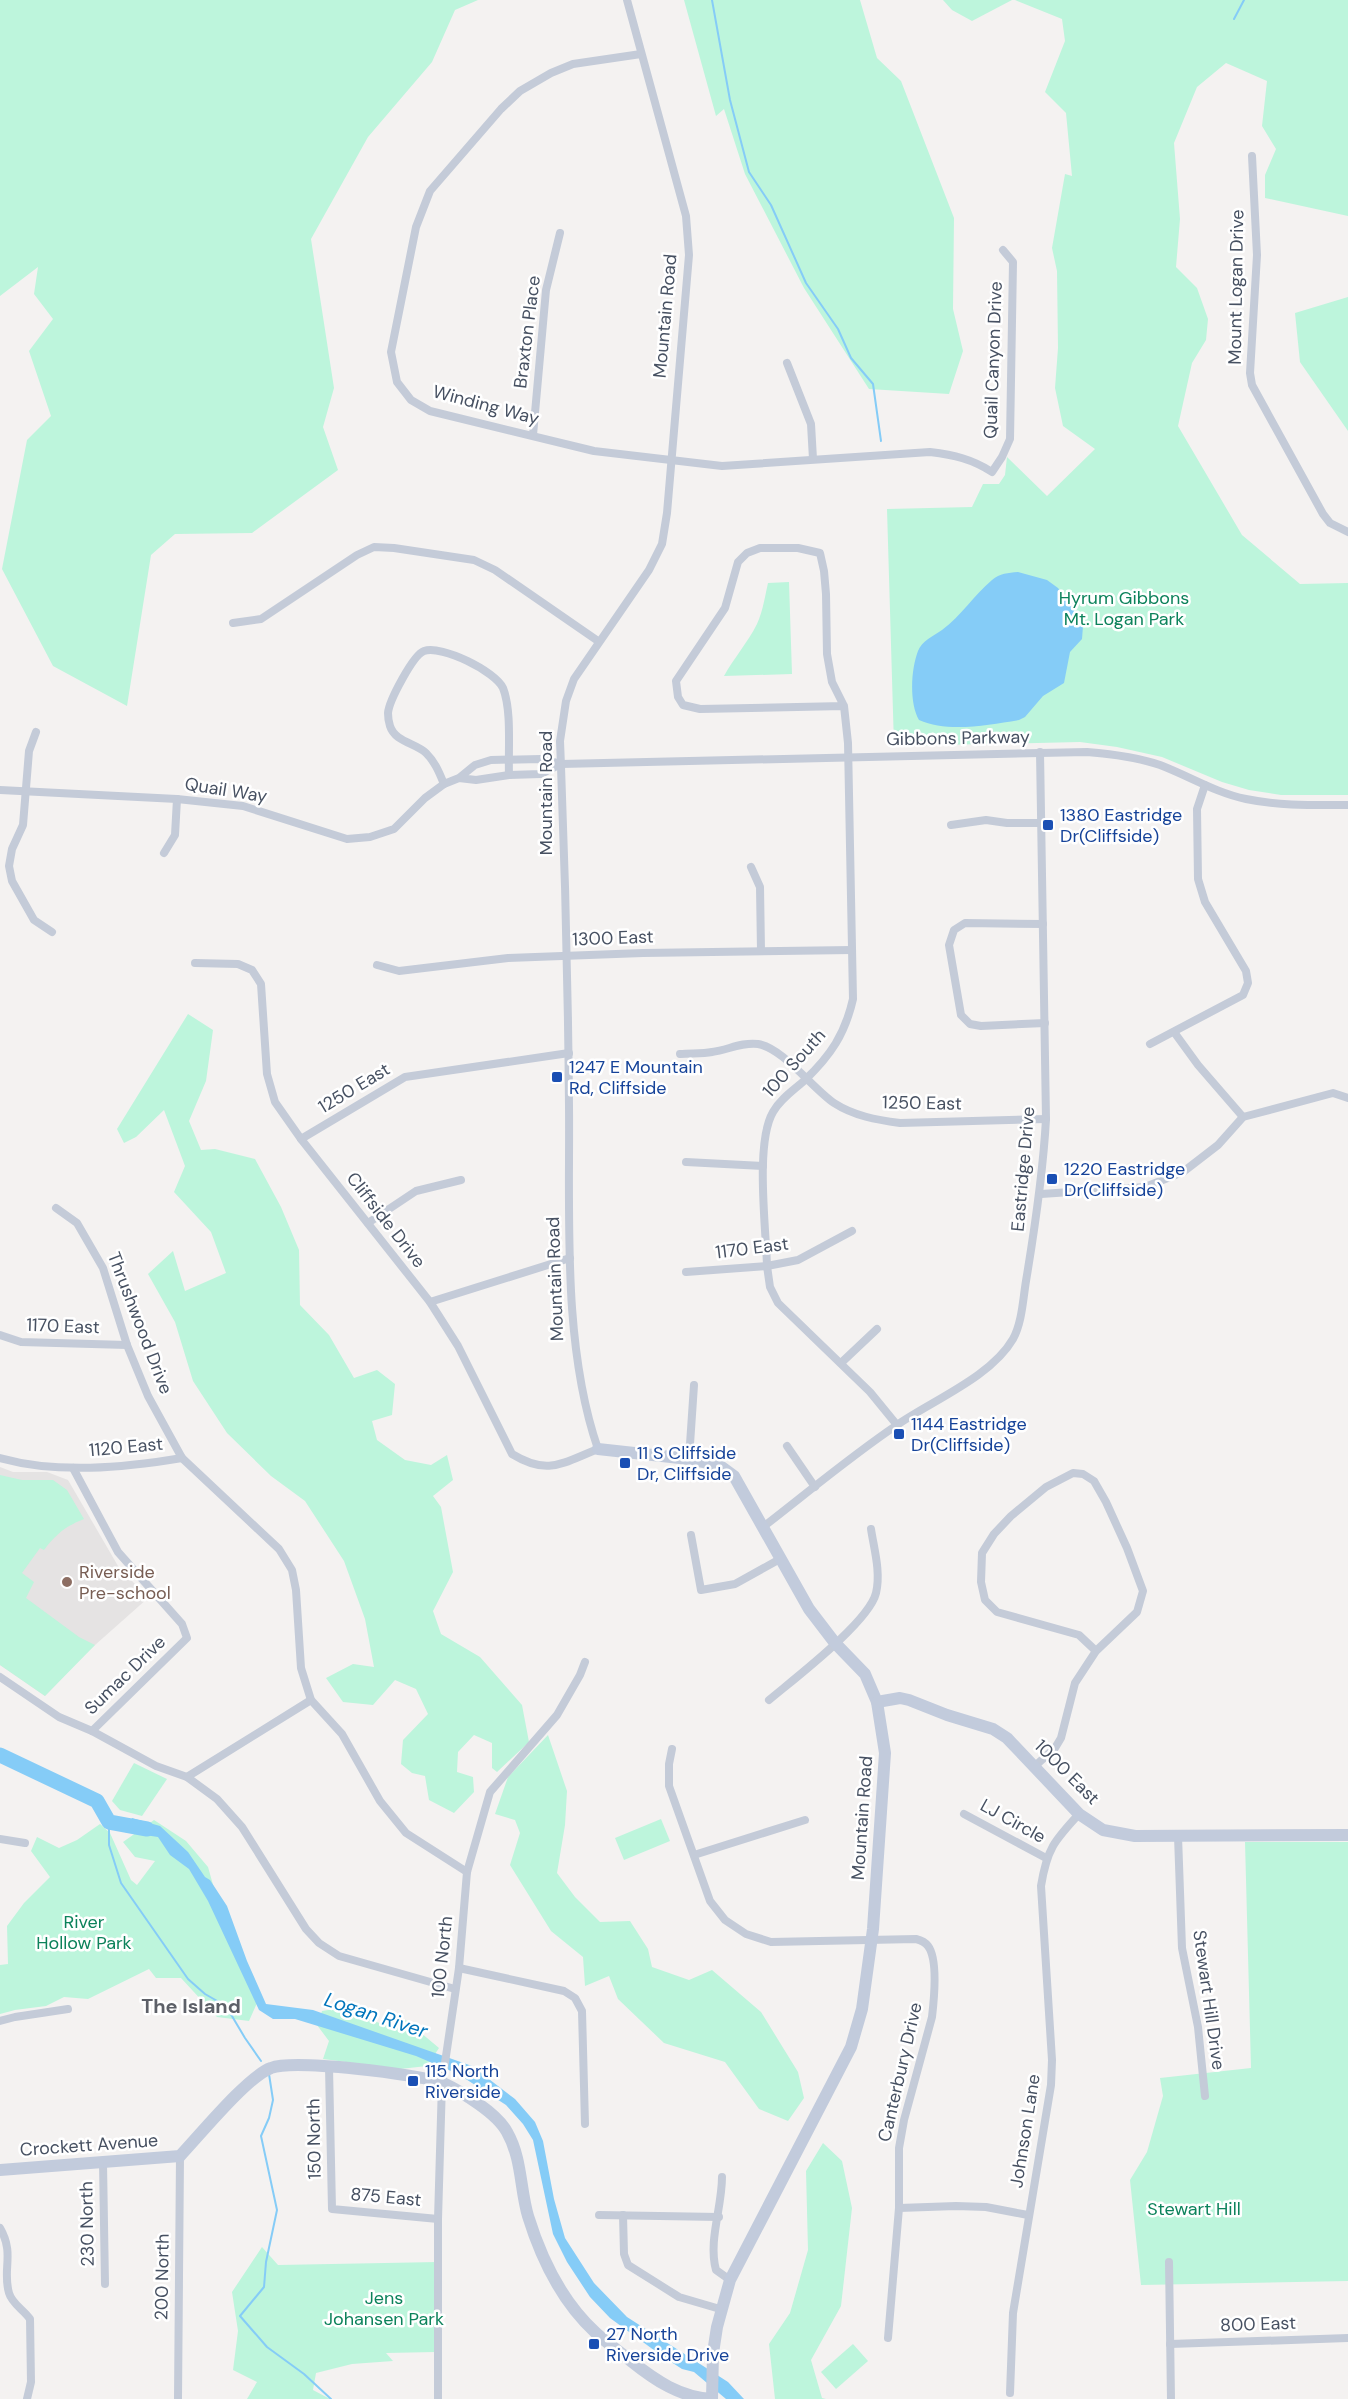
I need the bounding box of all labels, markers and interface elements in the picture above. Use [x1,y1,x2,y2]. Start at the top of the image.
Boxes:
street label: Mount Logan Drive [1223,209,1249,365]
street label: Mountain Road [648,253,682,379]
street label: Braxton Place [508,274,546,390]
street label: Quail Canyon Drive [978,281,1008,439]
street label: Winding Way [430,379,542,431]
park label: Hyrum Gibbons Mt. Logan Park [1059,586,1189,631]
street label: Gibbons Parkway [886,725,1030,751]
street label: Mountain Road [534,731,558,855]
street label: Quail Way [183,772,269,808]
place label: 1380 Eastridge Dr(Cliffside) [1060,803,1182,848]
marker: 1380 Eastridge Dr(Cliffside) [1041,818,1055,832]
street label: 1300 East [572,925,654,951]
street label: 100 South [757,1024,831,1102]
place label: 1247 E Mountain Rd, Cliffside [569,1055,703,1100]
street label: 1250 East [314,1057,394,1119]
marker: 1247 E Mountain Rd, Cliffside [550,1070,564,1084]
street label: 1250 East [882,1090,962,1116]
street label: Eastridge Drive [1006,1106,1040,1232]
place label: 1220 Eastridge Dr(Cliffside) [1064,1157,1185,1202]
street label: Cliffside Drive [341,1167,431,1273]
marker: 1220 Eastridge Dr(Cliffside) [1045,1172,1059,1186]
street label: Mountain Road [541,1216,569,1342]
street label: 1170 East [714,1232,790,1264]
street label: Thrushwood Drive [102,1249,178,1397]
street label: 1170 East [26,1313,100,1339]
place label: 1144 Eastridge Dr(Cliffside) [911,1412,1027,1457]
marker: 1144 Eastridge Dr(Cliffside) [892,1427,906,1441]
street label: 1120 East [88,1432,164,1462]
place label: 11 S Cliffside Dr, Cliffside [637,1441,736,1486]
marker: 11 S Cliffside Dr, Cliffside [618,1456,632,1470]
place label: Riverside Pre-school [79,1560,171,1605]
marker: Riverside Pre-school [60,1575,74,1589]
street label: Sumac Drive [79,1630,171,1720]
street label: 1000 East [1029,1734,1105,1810]
street label: Mountain Road [846,1755,878,1881]
street label: LJ Circle [976,1793,1050,1849]
park label: River Hollow Park [36,1910,132,1955]
street label: 100 North [426,1915,458,1999]
street label: Stewart Hill Drive [1187,1929,1231,2071]
water label: Logan River [321,1986,431,2044]
district label: The Island [141,1993,241,2019]
street label: Canterbury Drive [872,2000,928,2144]
place label: 115 North Riverside [425,2059,501,2104]
street label: Johnson Lane [1004,2072,1046,2190]
marker: 115 North Riverside [406,2074,420,2088]
street label: 150 North [301,2098,327,2180]
street label: Crockett Avenue [19,2128,159,2162]
street label: 230 North [74,2181,100,2267]
street label: 875 East [350,2182,422,2212]
park label: Stewart Hill [1147,2197,1241,2221]
street label: 200 North [149,2233,175,2321]
park label: Jens Johansen Park [324,2286,444,2331]
street label: 800 East [1220,2311,1296,2337]
place label: 27 North Riverside Drive [606,2322,729,2367]
marker: 27 North Riverside Drive [587,2337,601,2351]

